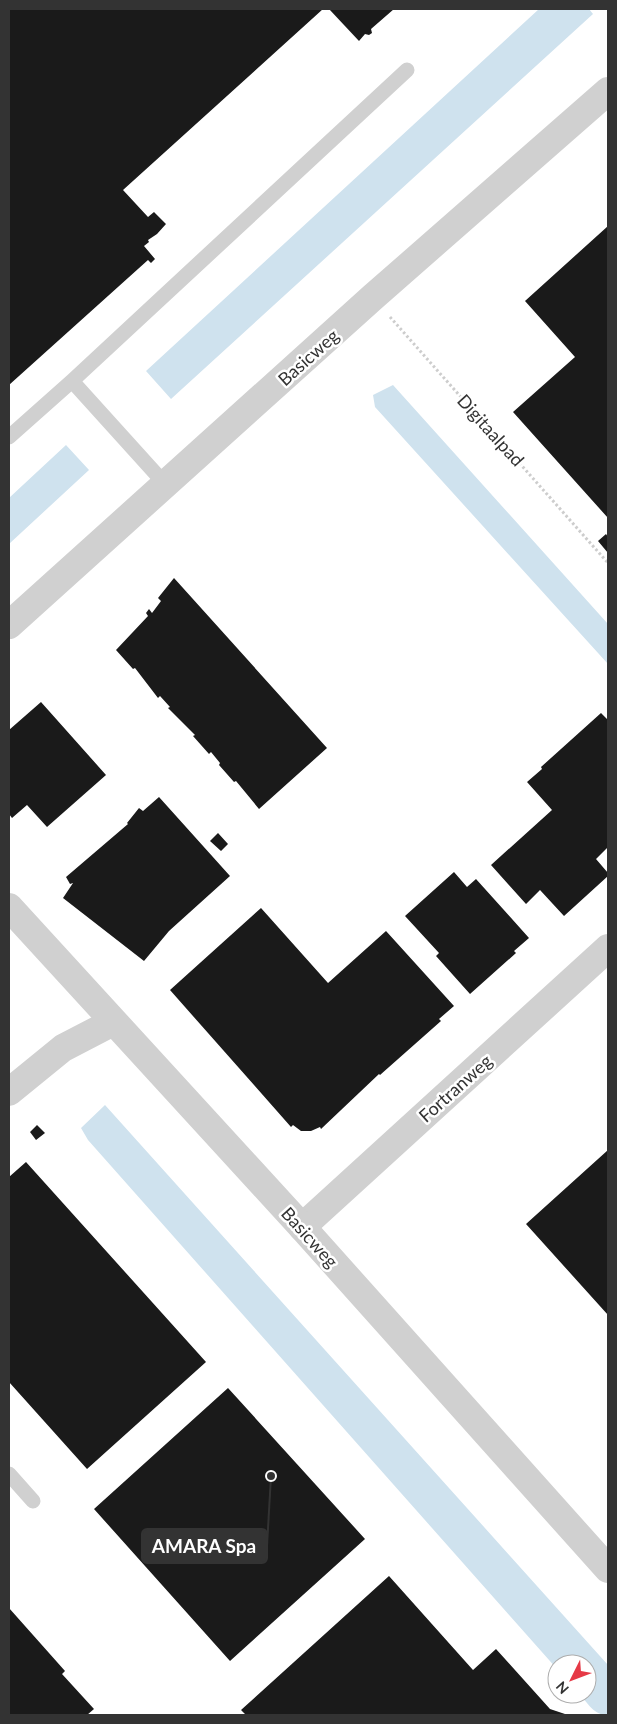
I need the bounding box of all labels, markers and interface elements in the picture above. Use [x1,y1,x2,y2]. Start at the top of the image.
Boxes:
street label: Basicweg [273,324,343,390]
street label: Digitaalpad [453,389,529,471]
street label: Fortranweg [414,1049,496,1127]
street label: Basicweg [277,1202,343,1272]
callout: AMARA Spa [142,1529,267,1563]
text: AMARA Spa [151,1534,256,1557]
north arrow [547,1654,597,1704]
text: N [552,1678,572,1698]

